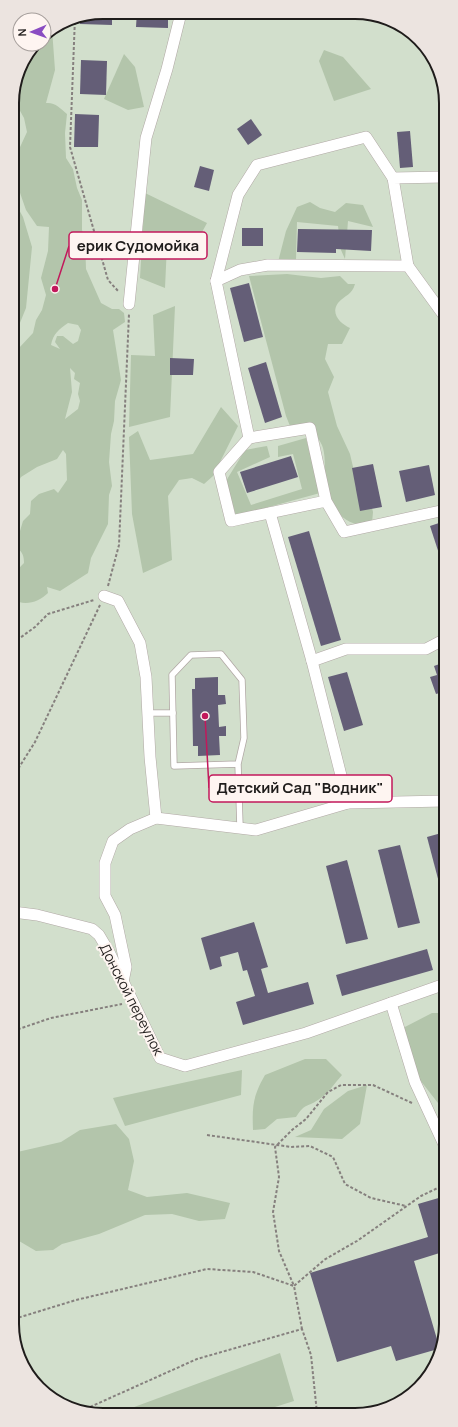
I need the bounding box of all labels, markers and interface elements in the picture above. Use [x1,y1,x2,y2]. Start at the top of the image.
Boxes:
north arrow [12,12,52,52]
text: N [14,28,29,37]
callout: ерик Судомойка [69,232,207,259]
text: ерик Судомойка [77,235,199,256]
callout: Детский Сад "Водник" [209,775,392,802]
text: Детский Сад "Водник" [217,777,383,798]
street label: Донской переулок [96,940,169,1059]

